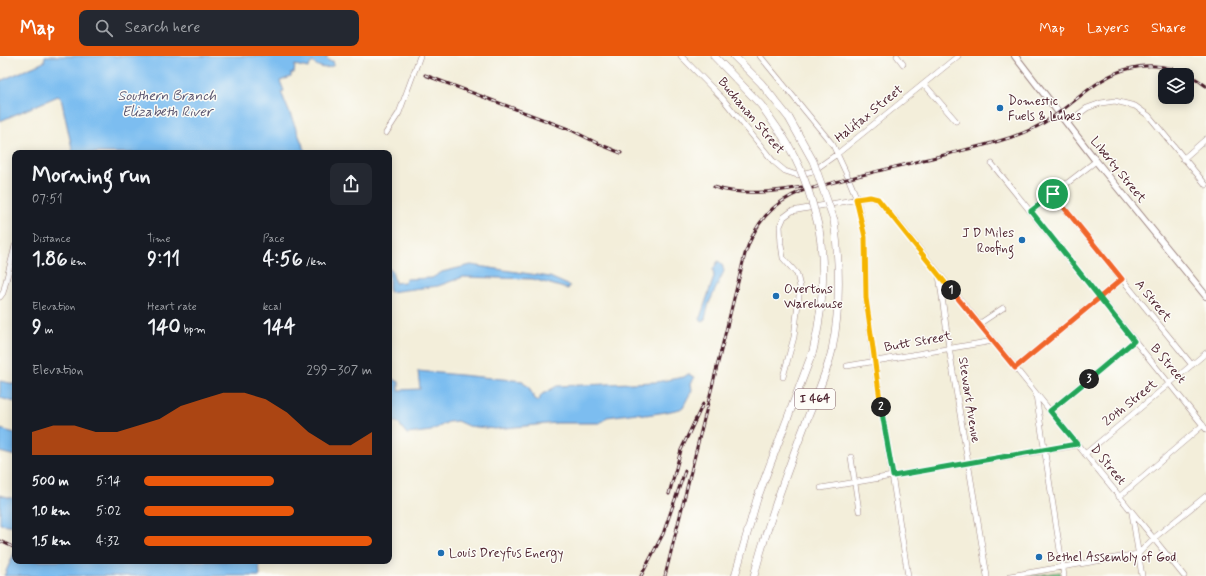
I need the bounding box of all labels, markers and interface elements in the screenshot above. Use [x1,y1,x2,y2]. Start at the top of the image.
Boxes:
search box [79,10,359,46]
text: Map [20,16,55,41]
icon: search [93,17,115,39]
text: Search here [125,18,200,38]
text: Map [1039,19,1065,37]
text: Layers [1087,19,1129,37]
text: Share [1151,19,1186,37]
map controls [1158,68,1194,104]
button: layers [1158,68,1194,104]
street label: Buchanan Street [714,74,788,158]
street label: Halifax Street [831,81,907,147]
water label: Southern Branch Elizabeth River [118,87,216,121]
place label: Domestic Fuels & Lubes [1008,93,1081,125]
marker: Domestic Fuels & Lubes [995,103,1005,113]
street label: Liberty Street [1086,133,1150,207]
text: Morning run [32,162,151,190]
button: share [330,163,372,205]
pin [1036,177,1070,211]
icon: arrive [1042,183,1064,205]
text: 07:51 [32,191,63,208]
place label: J D Miles Roofing [962,225,1014,259]
text: Distance [32,232,71,246]
text: Time [147,232,170,246]
text: Pace [263,232,285,246]
marker: J D Miles Roofing [1017,235,1027,245]
text: 1.86 [32,246,67,273]
text: 9:11 [147,246,180,273]
text: 4:56 [263,246,303,273]
text: km [67,255,86,269]
text: /km [303,255,327,269]
street label: A Street [1131,277,1175,326]
pin: 1 [941,280,961,300]
place label: Overtons Warehouse [784,281,843,313]
text: 1 [949,283,953,297]
marker: Overtons Warehouse [771,291,781,301]
text: Elevation [32,300,75,314]
text: Heart rate [147,300,197,314]
text: kcal [263,300,281,314]
text: 9 [32,314,42,341]
text: 140 [147,314,180,341]
text: 144 [263,314,296,341]
text: m [42,323,54,337]
text: bpm [180,323,206,337]
street label: Butt Street [883,328,953,356]
street label: B Street [1146,341,1190,387]
street label: Stewart Avenue [954,356,984,444]
text: Elevation [32,362,83,379]
text: 299–307 m [307,362,372,379]
pin: 3 [1079,369,1099,389]
text: 3 [1087,372,1091,386]
street label: 20th Street [1099,376,1161,430]
road number: I 464 [795,389,835,409]
pin: 2 [871,397,891,417]
text: 2 [878,400,884,414]
street label: D Street [1086,441,1130,489]
text: 500 m [32,473,69,490]
text: 5:14 [96,473,121,490]
text: 1.0 km [32,503,70,520]
text: 5:02 [96,503,121,520]
text: 1.5 km [32,533,71,550]
text: 4:32 [96,533,120,550]
place label: Louis Dreyfus Energy [449,545,563,563]
marker: Louis Dreyfus Energy [436,548,446,558]
place label: Bethel Assembly of God [1047,549,1176,566]
marker: Bethel Assembly of God [1034,552,1044,562]

